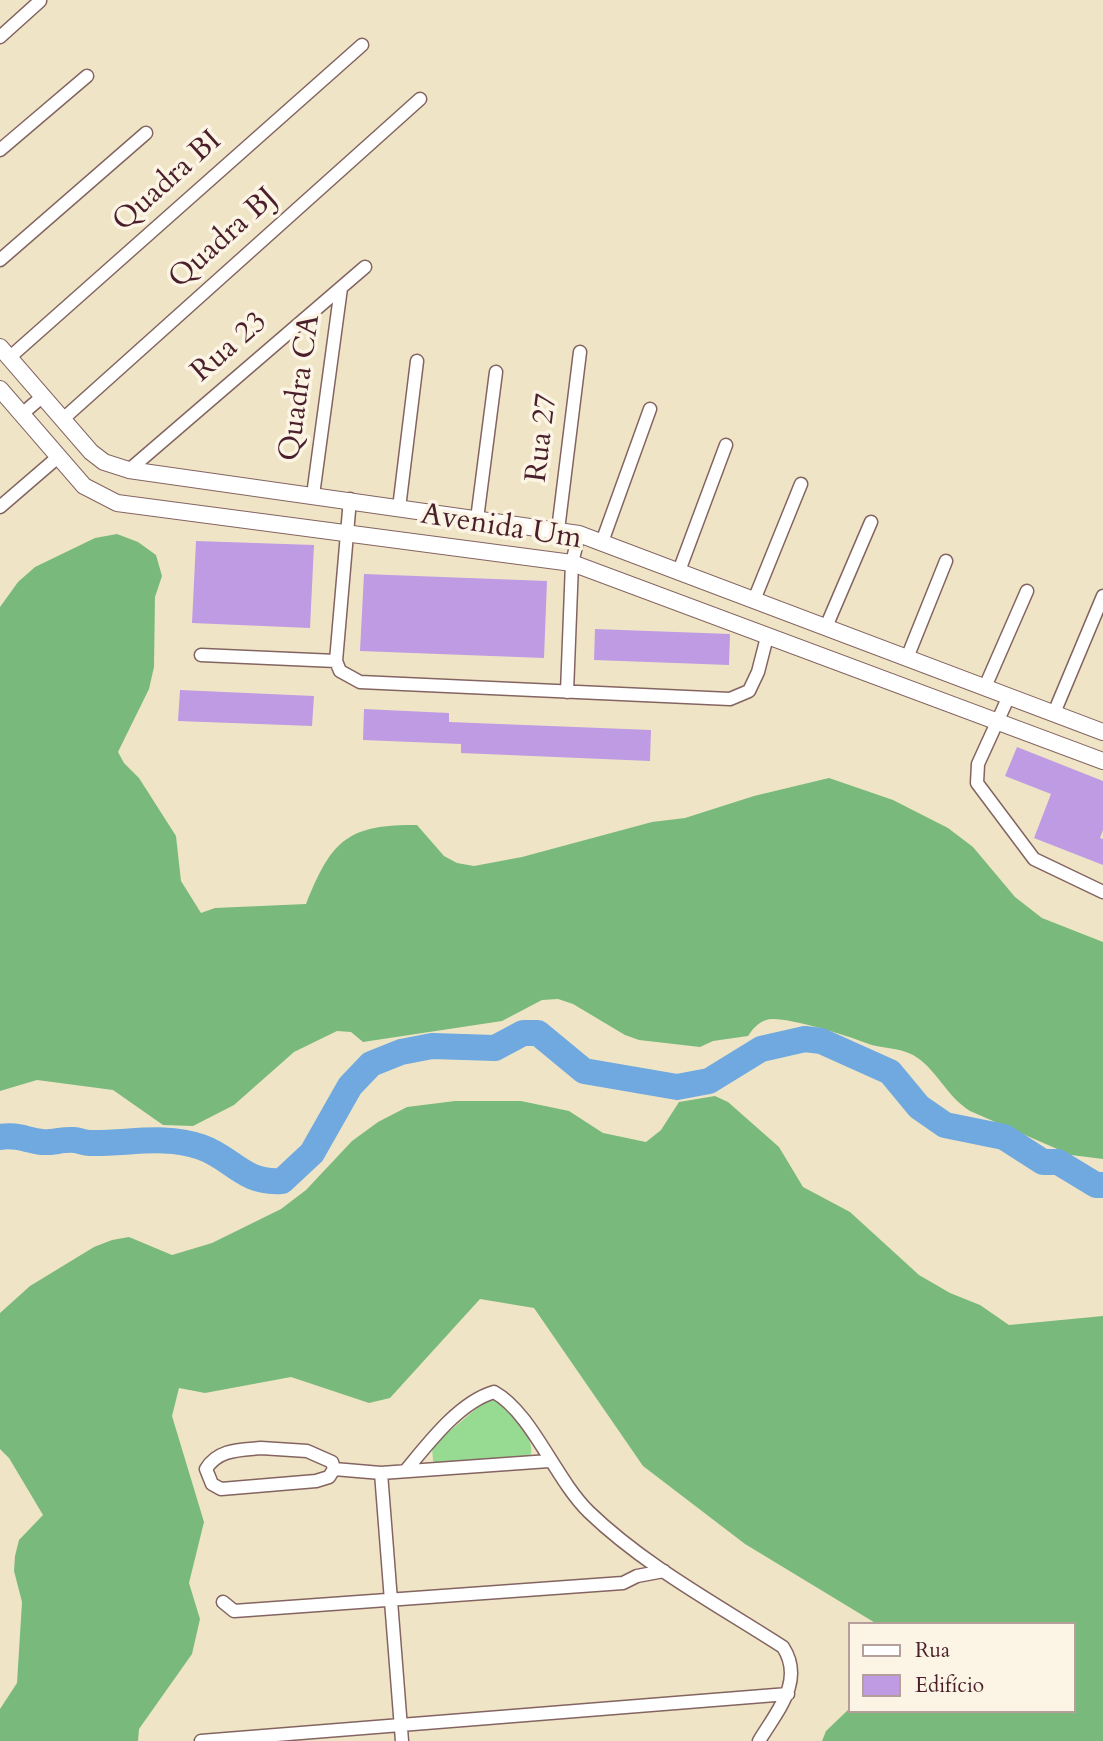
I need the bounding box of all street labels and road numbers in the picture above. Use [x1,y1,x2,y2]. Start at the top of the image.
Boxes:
street label: Quadra BI [106,124,230,240]
street label: Quadra BJ [162,181,286,297]
street label: Rua 23 [185,305,275,391]
street label: Quadra CA [273,312,329,464]
street label: Rua 27 [520,392,566,484]
street label: Avenida Um [418,498,584,558]

